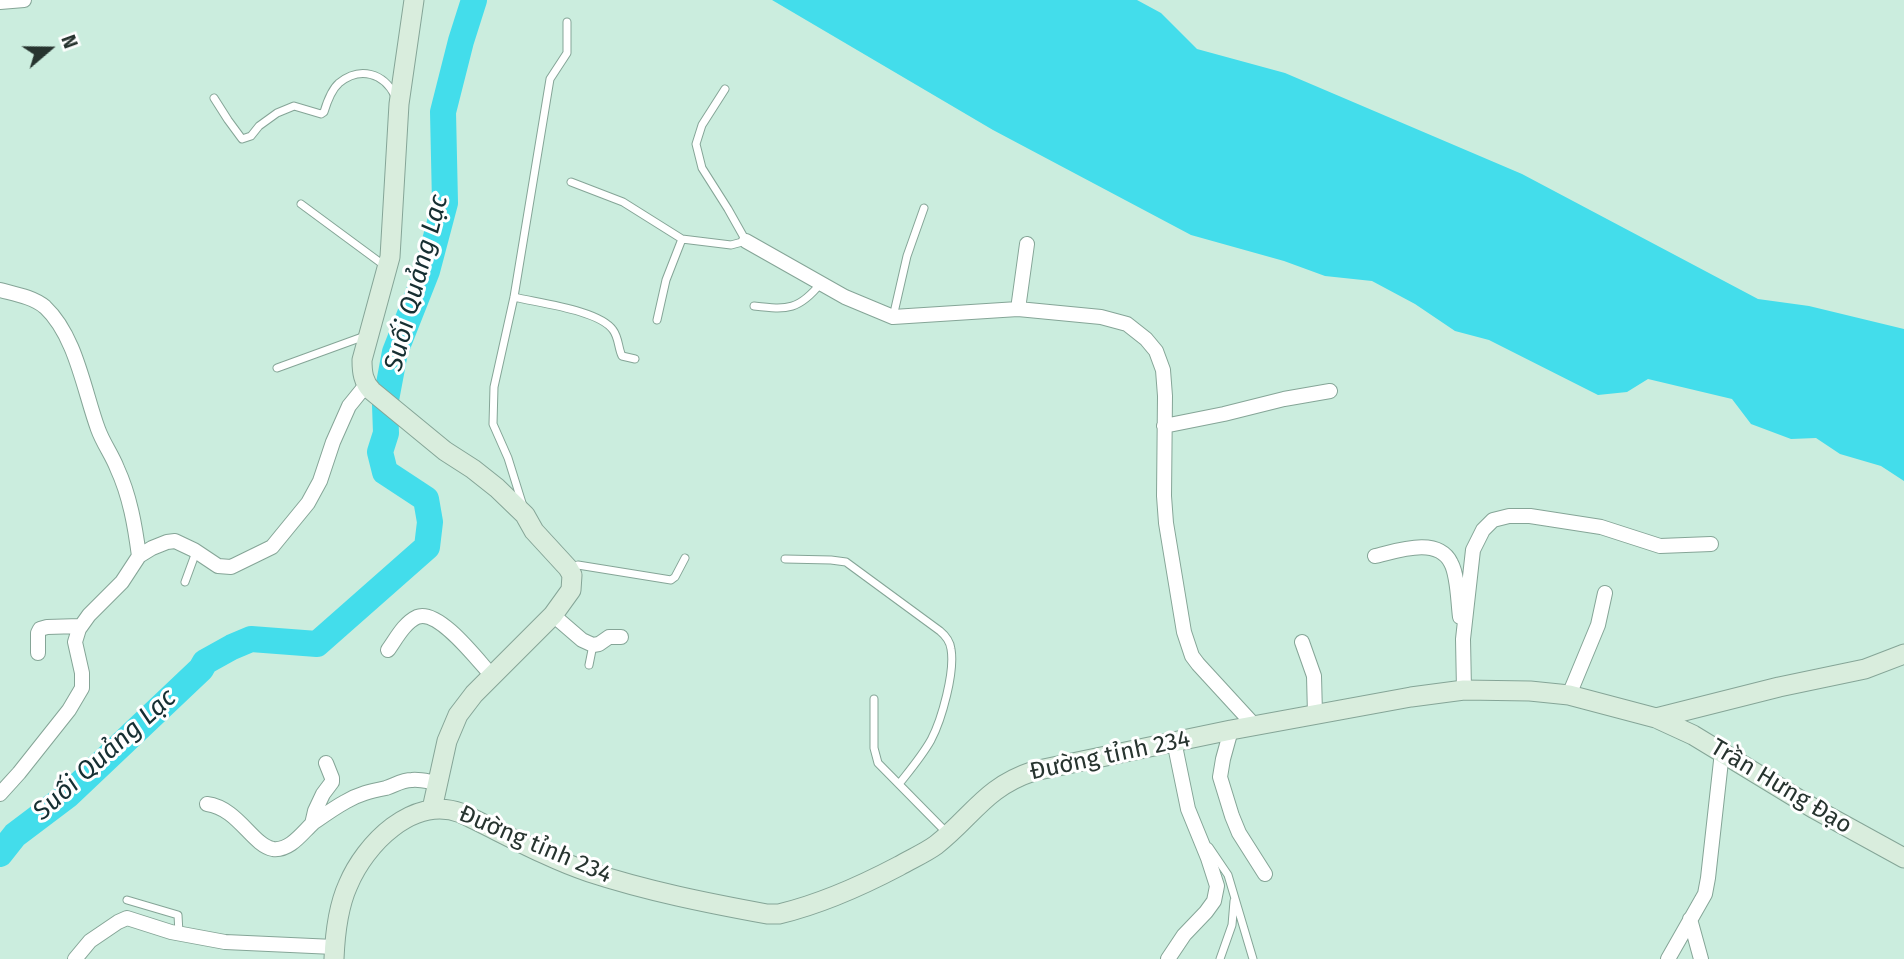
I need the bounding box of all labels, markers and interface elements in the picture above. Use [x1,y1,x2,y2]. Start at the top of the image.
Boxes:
north arrow [14,14,84,84]
text: N [56,32,82,51]
water label: Suối Quảng Lạc [378,191,456,375]
water label: Suối Quảng Lạc [27,683,183,827]
street label: Đường tỉnh 234 [1027,725,1193,787]
street label: Trần Hưng Đạo [1705,734,1857,840]
street label: Đường tỉnh 234 [454,800,616,890]

